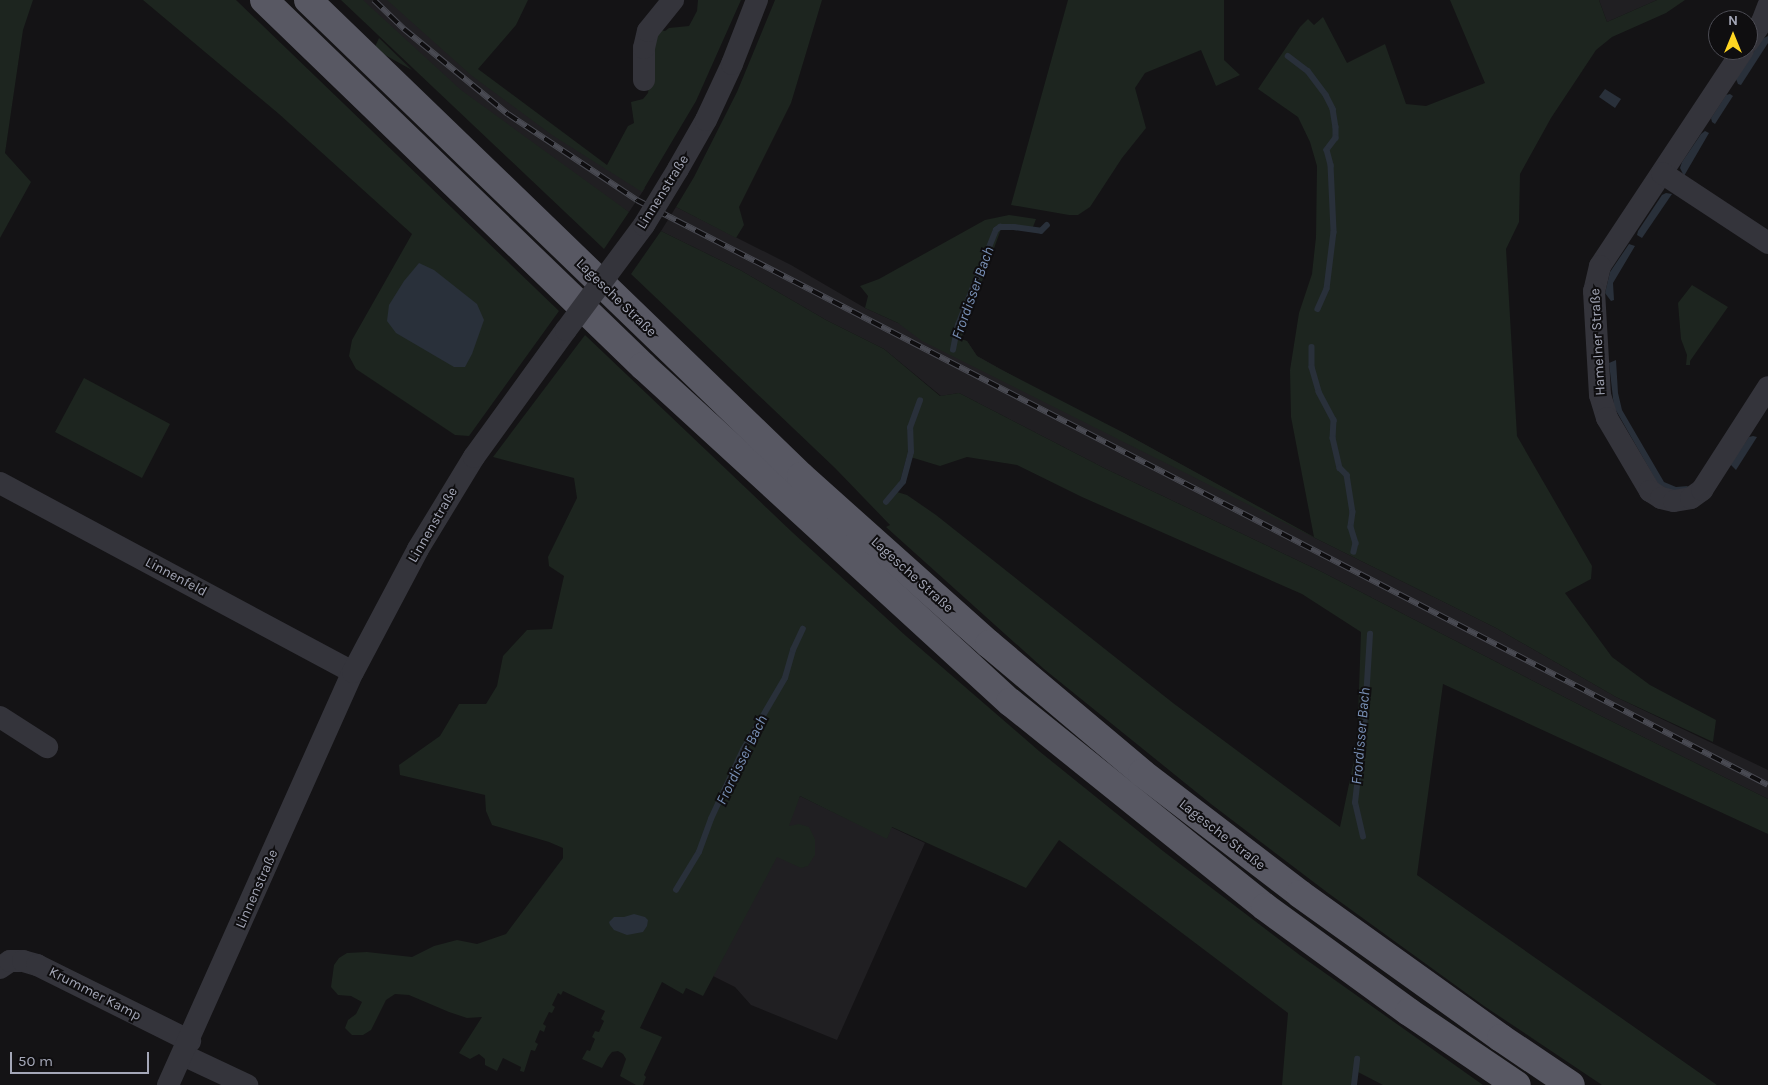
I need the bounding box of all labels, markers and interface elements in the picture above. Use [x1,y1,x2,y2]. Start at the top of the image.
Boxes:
north arrow [1708,10,1758,60]
text: N [1728,12,1738,29]
street label: Linnenstraße [634,152,692,232]
water label: Frordisser Bach [948,244,998,342]
street label: Lagesche Straße [572,255,660,341]
street label: Hamelner Straße [1587,288,1609,396]
street label: Linnenstraße [405,484,461,566]
street label: Lagesche Straße [867,534,957,616]
street label: Linnenfeld [142,554,210,600]
water label: Frordisser Bach [1348,687,1374,785]
water label: Frordisser Bach [713,712,771,808]
street label: Lagesche Straße [1175,796,1269,874]
street label: Linnenstraße [232,847,282,931]
street label: Krummer Kamp [46,964,144,1024]
scale bar [12,1042,151,1074]
text: 50 m [18,1052,53,1070]

